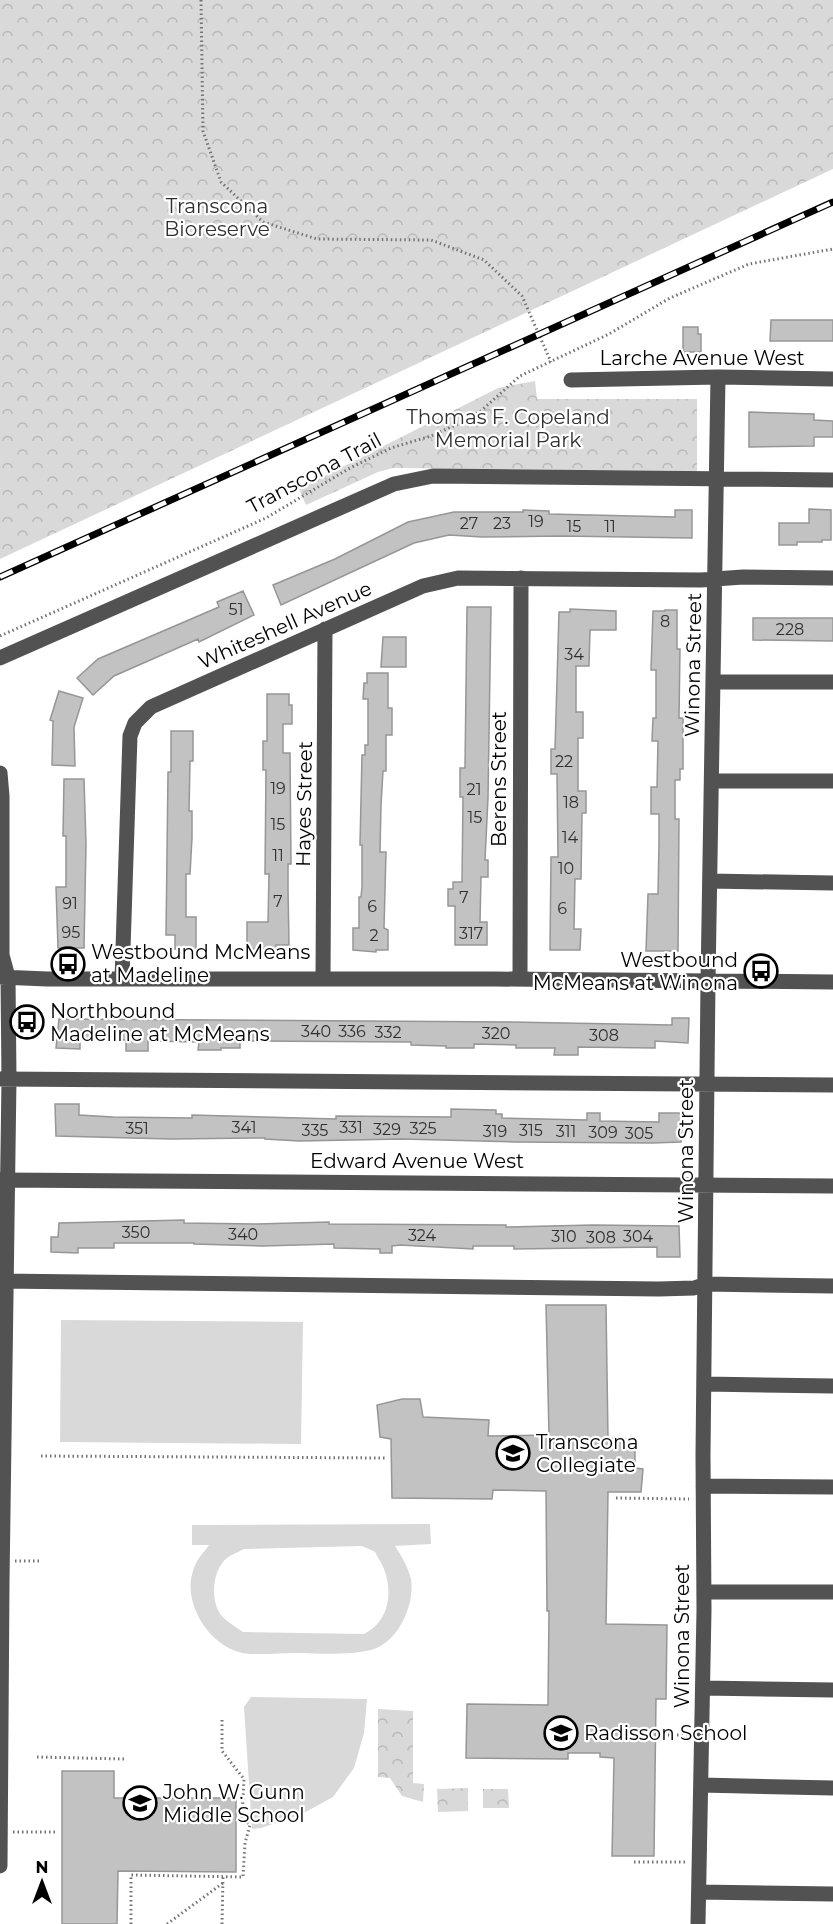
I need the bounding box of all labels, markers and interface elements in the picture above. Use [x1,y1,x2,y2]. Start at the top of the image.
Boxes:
park label: Transcona Bioreserve [164,194,270,241]
street label: Larche Avenue West [599,346,805,370]
park label: Thomas F. Copeland Memorial Park [406,405,610,452]
street label: Transcona Trail [243,428,385,518]
house number: 19 [528,512,544,531]
house number: 27 [460,514,478,533]
house number: 23 [493,514,511,533]
house number: 15 [567,517,581,536]
house number: 11 [604,517,616,536]
street label: Whiteshell Avenue [195,576,375,674]
street label: Winona Street [680,593,706,737]
house number: 51 [229,600,243,619]
house number: 8 [660,612,670,631]
house number: 228 [776,620,804,639]
house number: 34 [564,645,584,664]
street label: Berens Street [487,711,511,847]
street label: Hayes Street [291,741,317,867]
house number: 22 [555,752,573,771]
house number: 19 [270,779,286,798]
house number: 21 [467,780,481,799]
house number: 18 [563,793,579,812]
house number: 15 [468,808,482,827]
house number: 15 [271,815,285,834]
house number: 14 [562,828,579,847]
house number: 11 [272,846,284,865]
house number: 10 [558,859,574,878]
house number: 7 [459,888,469,907]
house number: 7 [273,892,283,911]
house number: 91 [62,894,78,913]
house number: 6 [367,897,377,916]
house number: 6 [557,899,567,918]
house number: 95 [62,923,80,942]
house number: 317 [459,924,483,943]
house number: 2 [369,926,379,945]
place label: Westbound McMeans at Madeline [91,940,310,987]
bus stop icon: Westbound McMeans at Madeline [50,946,86,982]
place label: Westbound McMeans at Winona [533,948,738,995]
bus stop icon: Westbound McMeans at Winona [743,953,779,989]
place label: Northbound Madeline at McMeans [50,999,270,1046]
bus stop icon: Northbound Madeline at McMeans [9,1004,45,1040]
house number: 340 [301,1022,331,1041]
house number: 336 [338,1022,366,1041]
house number: 332 [375,1023,401,1042]
house number: 320 [482,1024,510,1043]
house number: 308 [589,1026,619,1045]
street label: Winona Street [674,1079,698,1223]
house number: 341 [232,1118,256,1137]
house number: 331 [339,1118,363,1137]
house number: 351 [125,1119,149,1138]
house number: 325 [409,1119,437,1138]
house number: 329 [373,1120,401,1139]
house number: 335 [302,1121,328,1140]
house number: 315 [519,1121,543,1140]
house number: 319 [483,1122,507,1141]
house number: 311 [556,1122,576,1141]
house number: 309 [588,1123,618,1142]
house number: 305 [625,1124,653,1143]
street label: Edward Avenue West [310,1149,524,1173]
house number: 350 [122,1223,150,1242]
house number: 340 [228,1225,258,1244]
house number: 324 [408,1226,437,1245]
house number: 310 [551,1227,577,1246]
house number: 304 [623,1227,654,1246]
house number: 308 [586,1228,616,1247]
place label: Transcona Collegiate [536,1430,638,1477]
school or university icon: Transcona Collegiate [495,1435,531,1471]
street label: Winona Street [670,1564,694,1708]
school or university icon: Radisson School [543,1715,579,1751]
place label: Radisson School [584,1721,747,1745]
place label: John W. Gunn Middle School [162,1780,305,1827]
school or university icon: John W. Gunn Middle School [122,1785,158,1821]
north arrow [12,1852,72,1912]
text: N [36,1858,48,1877]

